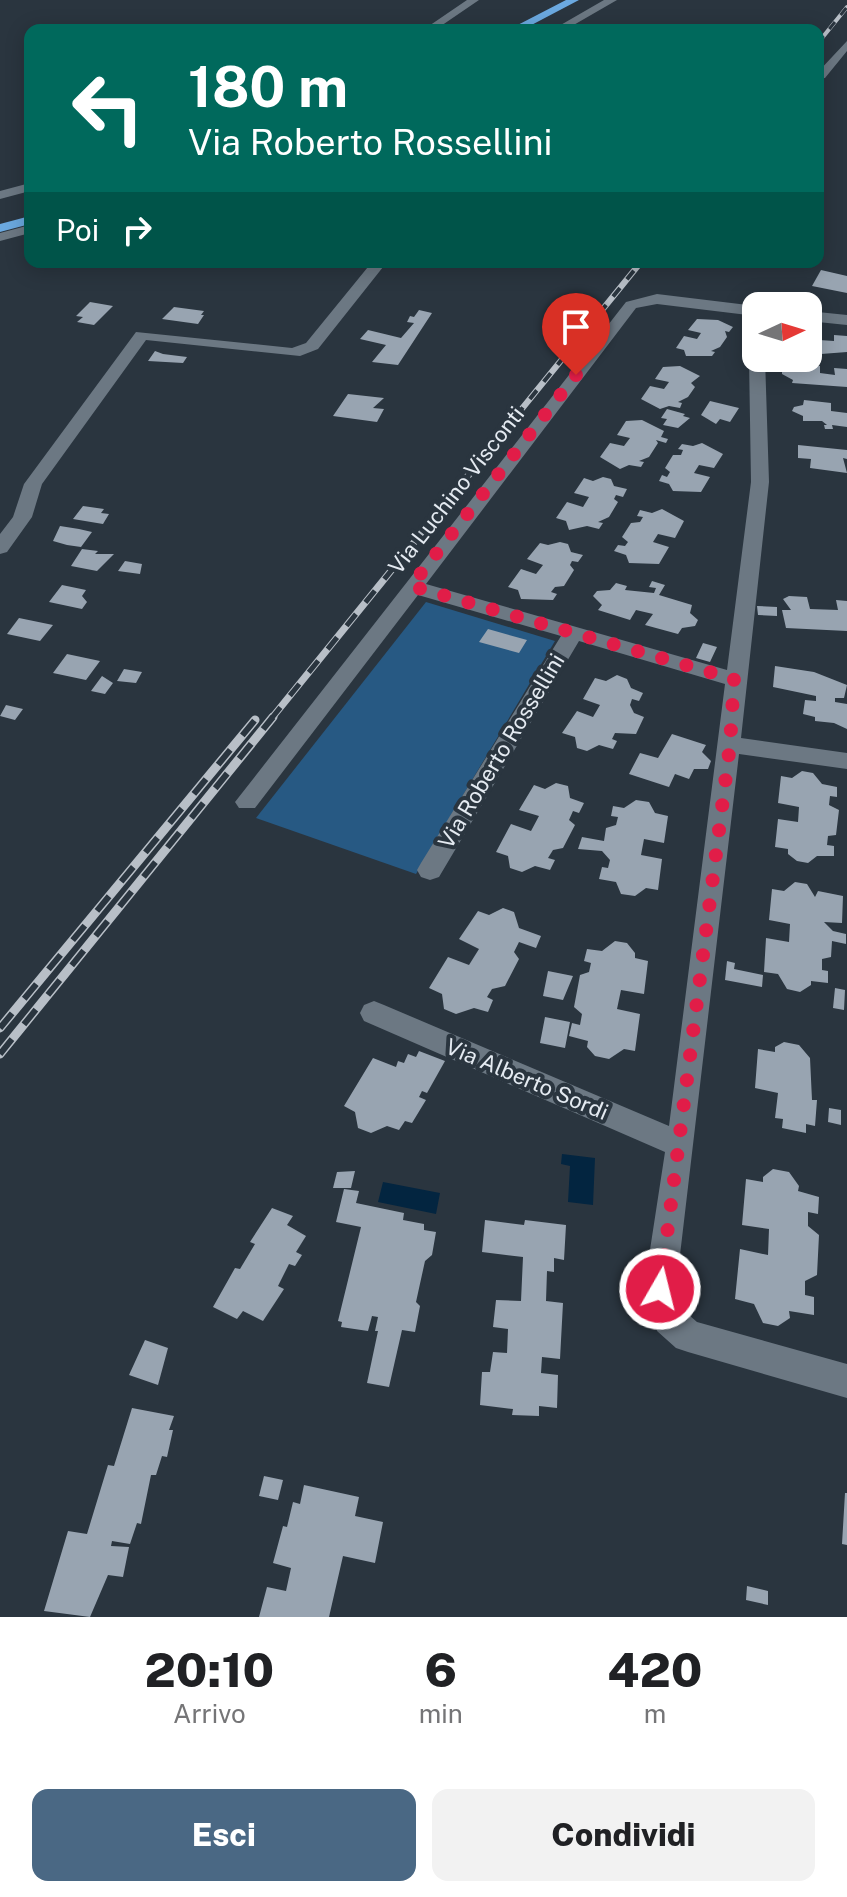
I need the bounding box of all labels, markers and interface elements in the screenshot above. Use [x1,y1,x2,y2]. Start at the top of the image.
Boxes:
text: 180 m [188,54,348,120]
icon: left [56,56,160,160]
text: Via Roberto Rossellini [188,121,552,163]
icon: right [115,208,159,252]
text: Poi [56,212,99,248]
north arrow [742,292,822,372]
map controls [742,292,822,372]
pin [542,293,610,375]
icon: arrive [554,305,598,349]
street label: Via Luchino Visconti [383,401,529,579]
street label: Via Roberto Rossellini [433,649,569,853]
street label: Via Alberto Sordi [442,1033,612,1125]
position arrow [618,1247,702,1331]
text: 20:10 [145,1641,274,1698]
text: 6 [424,1641,457,1698]
text: 420 [607,1641,702,1698]
text: Arrivo [173,1698,246,1729]
text: min [419,1698,463,1729]
text: m [644,1698,666,1729]
button: Esci [32,1789,416,1881]
button: Condividi [432,1789,815,1881]

